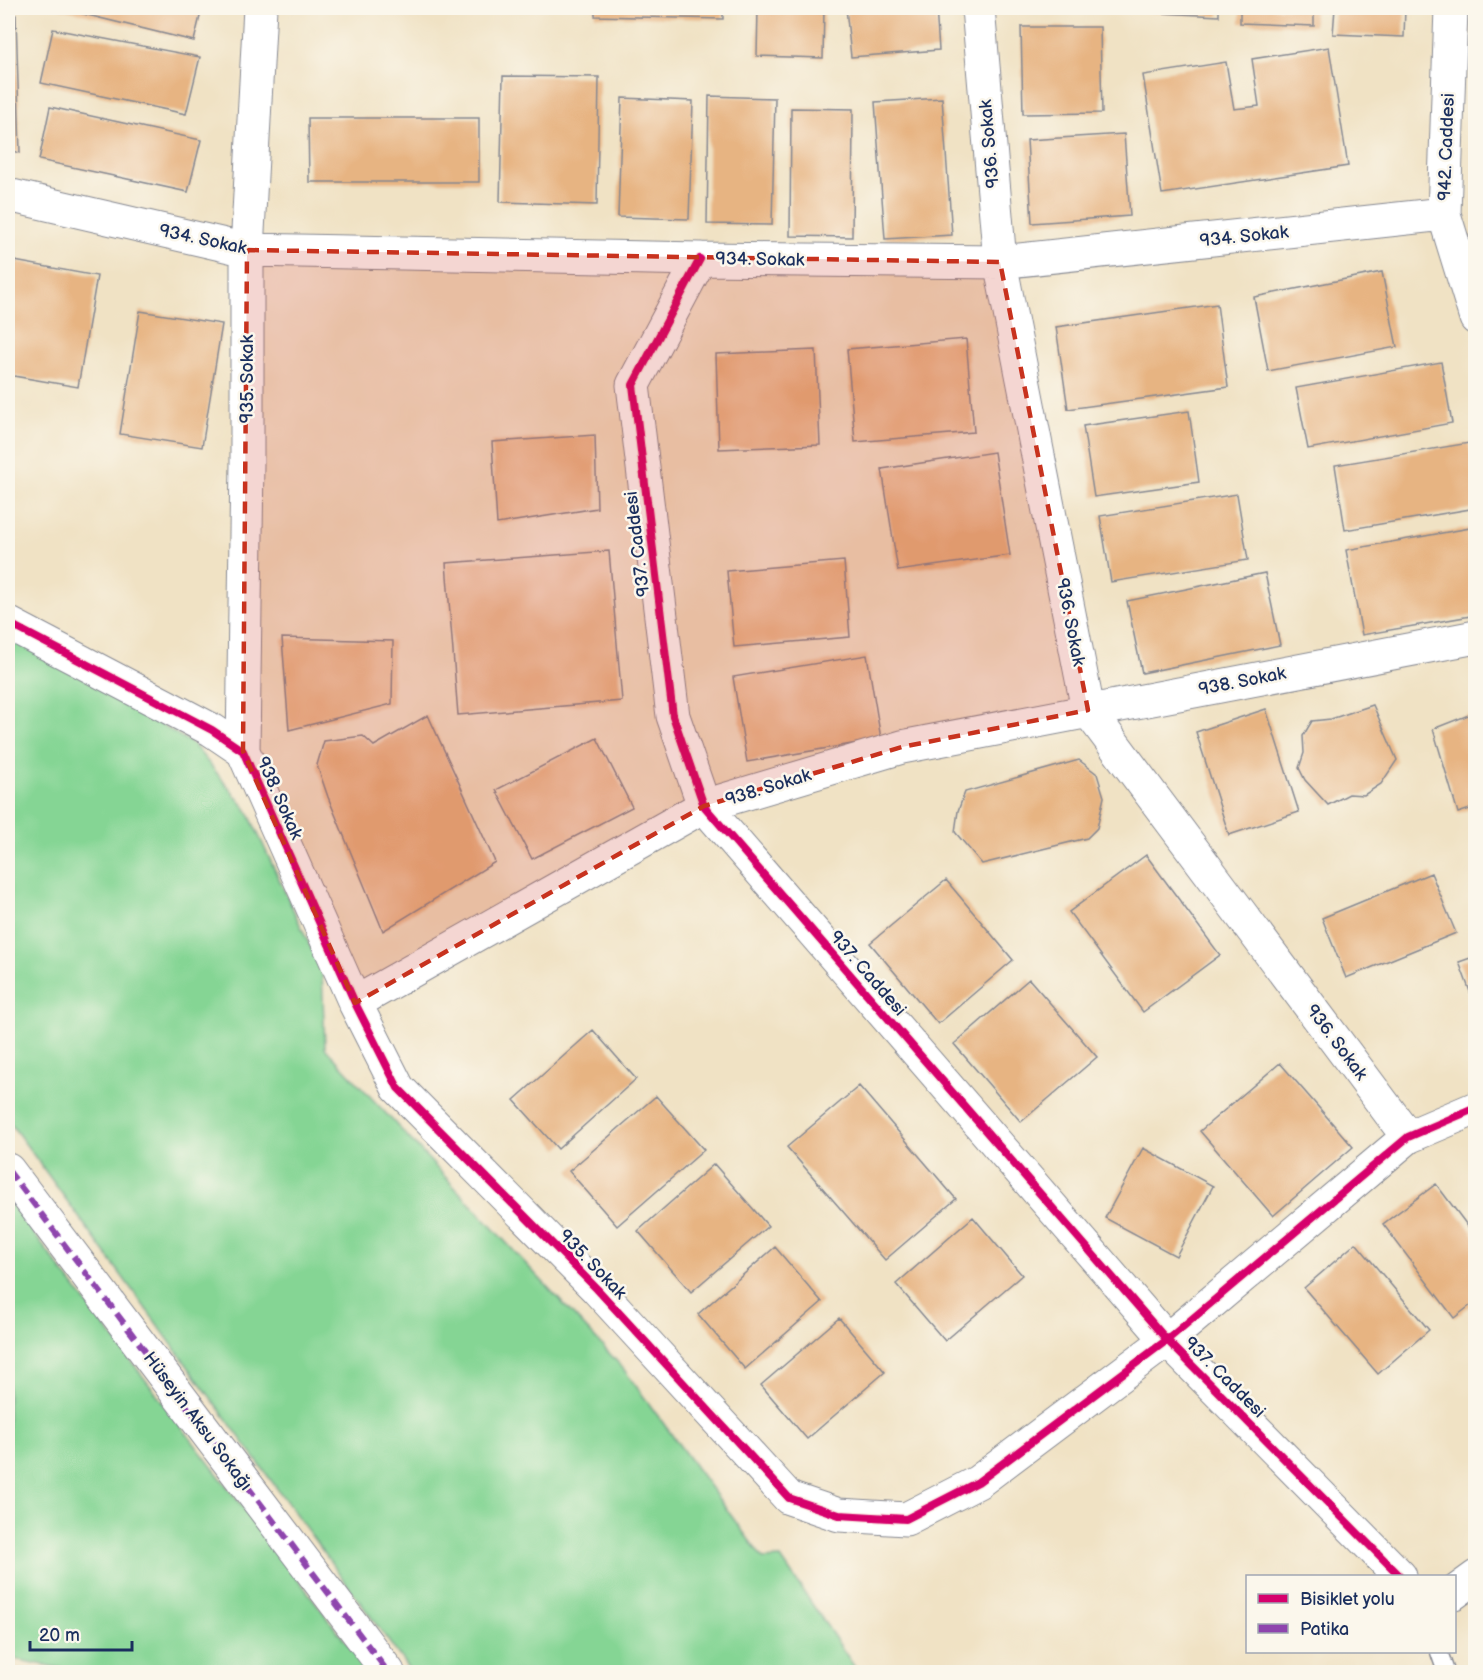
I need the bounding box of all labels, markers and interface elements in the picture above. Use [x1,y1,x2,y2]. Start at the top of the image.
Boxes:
street label: 942. Caddesi [1434,93,1459,201]
street label: 936. Sokak [975,98,1004,189]
street label: 934. Sokak [157,220,249,259]
street label: 934. Sokak [1199,221,1290,252]
street label: 934. Sokak [715,248,805,271]
street label: 935. Sokak [237,335,258,423]
street label: 937. Caddesi [621,490,654,598]
street label: 936. Sokak [1052,576,1089,668]
street label: 938. Sokak [1197,663,1288,700]
street label: 938. Sokak [252,753,307,843]
street label: 938. Sokak [723,764,814,810]
street label: 937. Caddesi [825,926,910,1020]
street label: 936. Sokak [1301,1000,1372,1084]
street label: 935. Sokak [554,1225,631,1304]
street label: 937. Caddesi [1180,1332,1270,1422]
street label: Hüseyin Aksu Sokağı [139,1348,256,1495]
legend [1246,1575,1456,1653]
text: Bisiklet yolu [1300,1589,1395,1610]
scale bar [30,1614,132,1652]
text: Patika [1300,1619,1349,1640]
text: 20 m [39,1625,80,1646]

